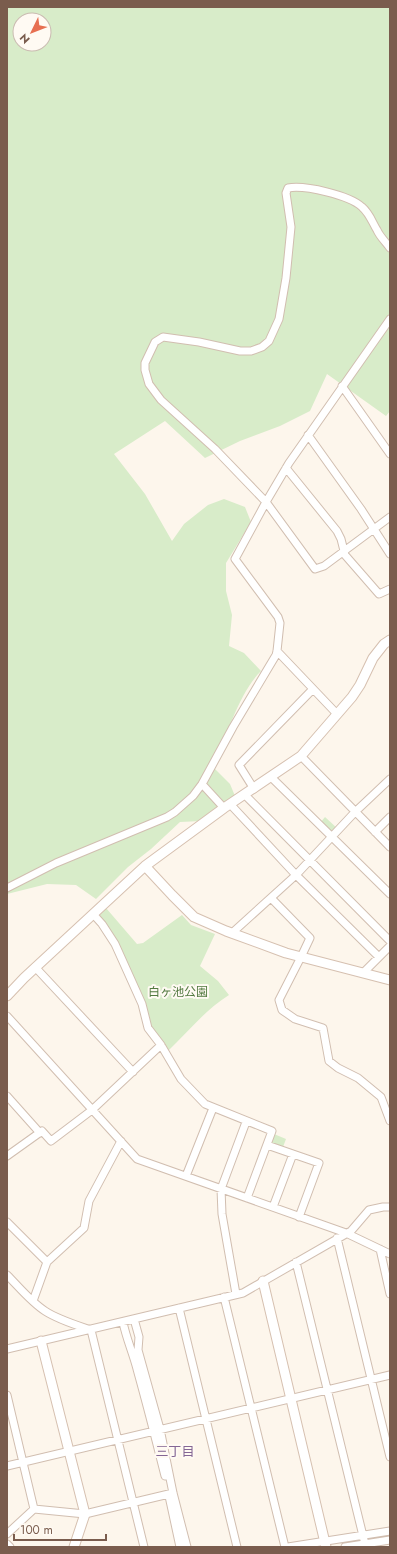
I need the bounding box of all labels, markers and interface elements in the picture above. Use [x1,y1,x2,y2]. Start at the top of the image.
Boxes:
north arrow [12,12,52,52]
text: N [16,30,34,47]
park label: 白ヶ池公園 [148,983,208,1001]
district label: 三丁目 [155,1442,195,1461]
scale bar [14,1516,106,1542]
text: 100 m [20,1521,53,1539]

